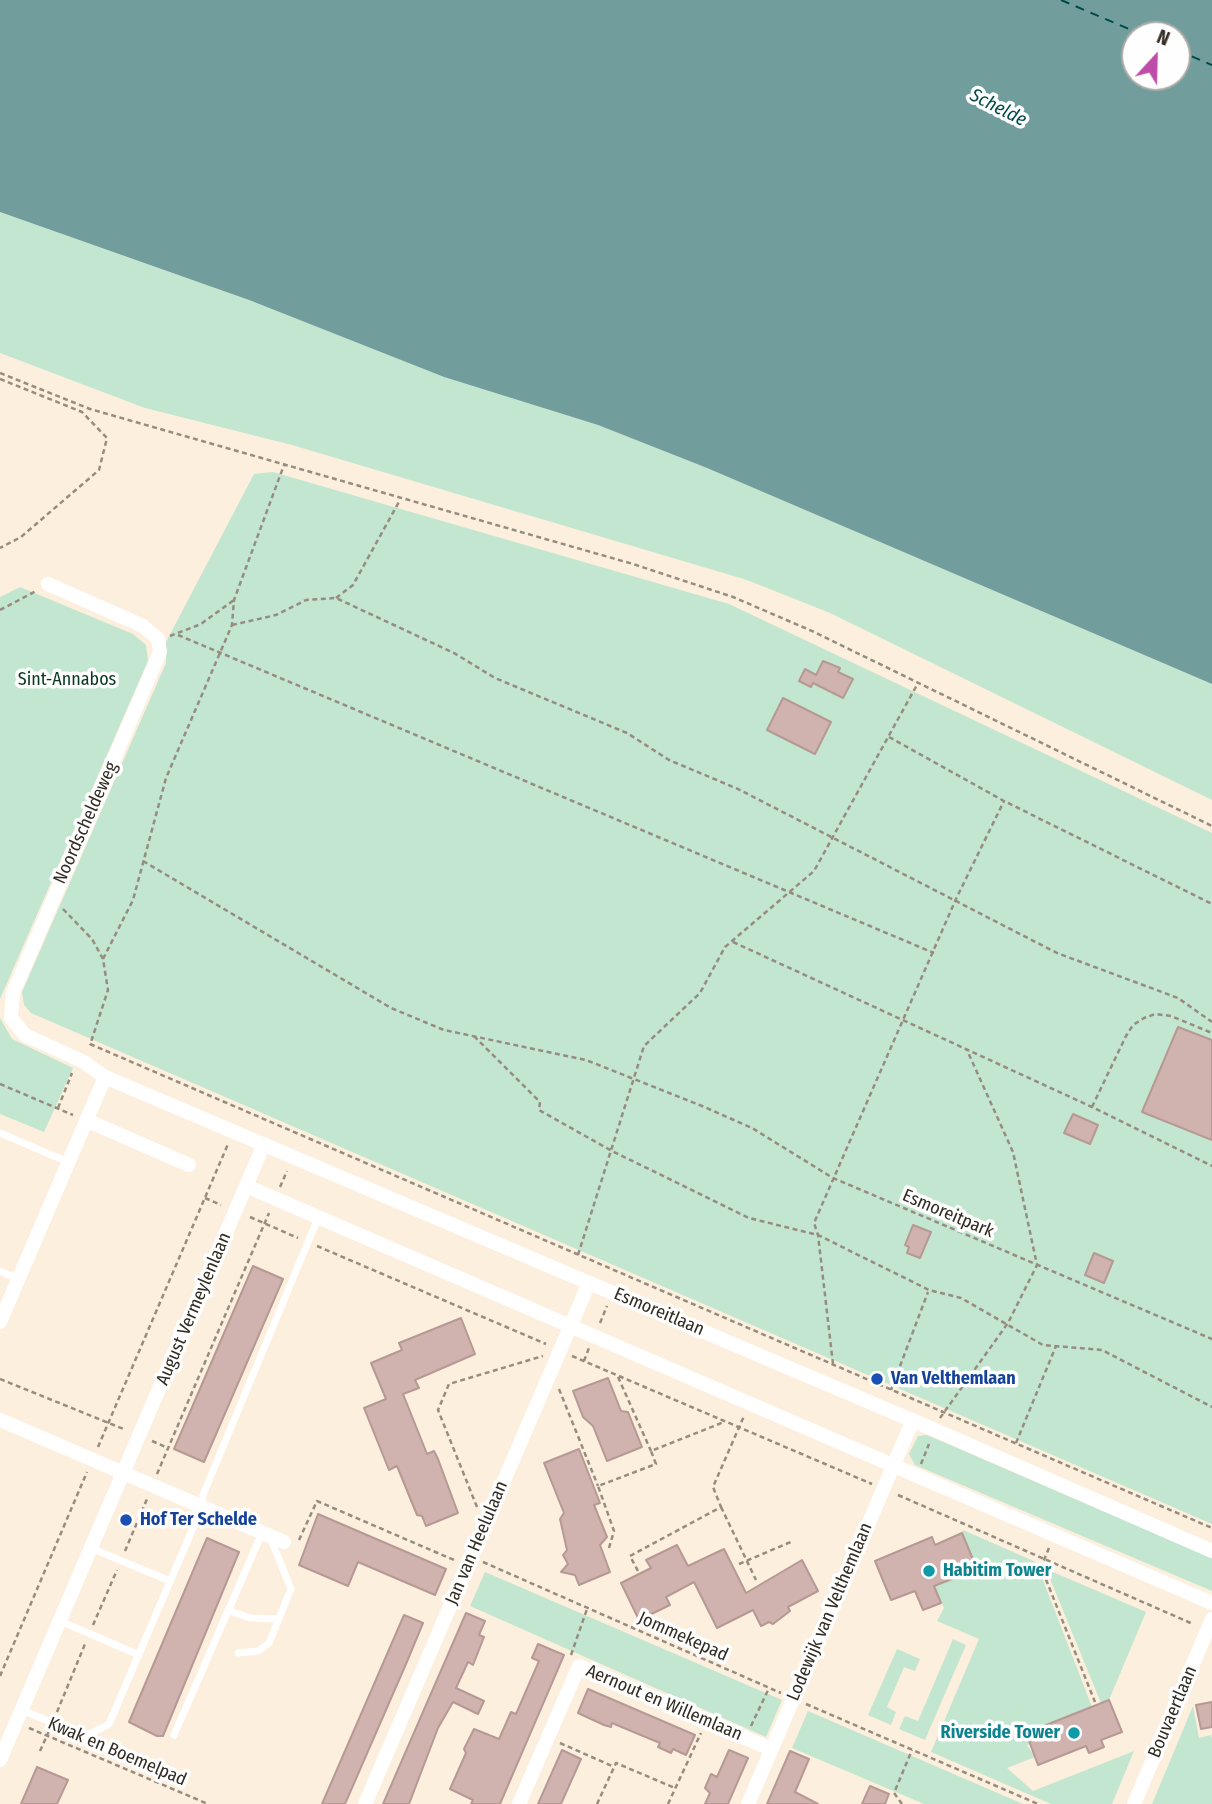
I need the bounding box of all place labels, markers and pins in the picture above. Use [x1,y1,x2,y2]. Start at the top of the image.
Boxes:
place label: Van Velthemlaan [891,1368,1016,1390]
marker: Van Velthemlaan [869,1371,885,1387]
place label: Hof Ter Schelde [140,1509,257,1531]
marker: Hof Ter Schelde [118,1512,134,1528]
place label: Habitim Tower [943,1560,1051,1582]
marker: Habitim Tower [921,1563,937,1579]
place label: Riverside Tower [941,1722,1060,1744]
marker: Riverside Tower [1066,1725,1082,1741]

